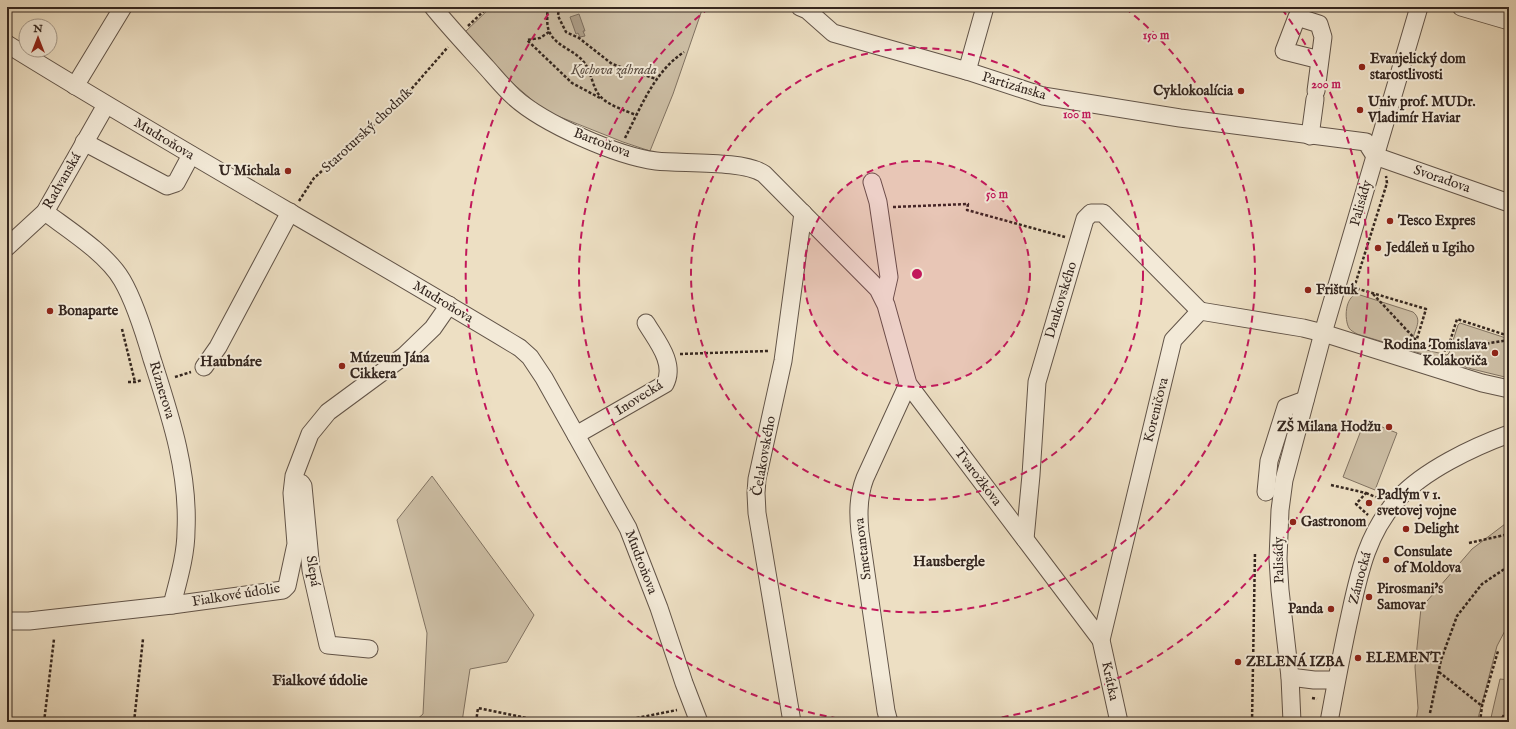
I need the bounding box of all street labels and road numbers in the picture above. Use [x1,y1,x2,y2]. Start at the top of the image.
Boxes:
street label: Partizánska [980,68,1049,105]
street label: Staroturský chodník [318,83,416,177]
street label: Mudroňova [130,114,198,165]
street label: Bartoňova [571,124,634,162]
street label: Radvanská [39,149,86,212]
street label: Svoradova [1411,161,1474,197]
street label: Palisády [1346,178,1376,228]
street label: Dankovského [1041,259,1081,341]
street label: Mudroňova [409,277,477,328]
street label: Riznerova [145,359,180,422]
street label: Koreničova [1139,375,1173,444]
street label: Inovecká [612,376,667,420]
street label: Čelakovského [747,414,780,497]
street label: Tvarožkova [950,444,1006,510]
street label: Smetanova [850,516,876,581]
street label: Mudroňova [621,527,662,598]
street label: Palisády [1270,536,1288,584]
street label: Zámocká [1344,549,1376,606]
street label: Slepá [302,554,324,589]
street label: Fialkové údolie [191,579,282,611]
street label: Krátka [1097,660,1123,703]

